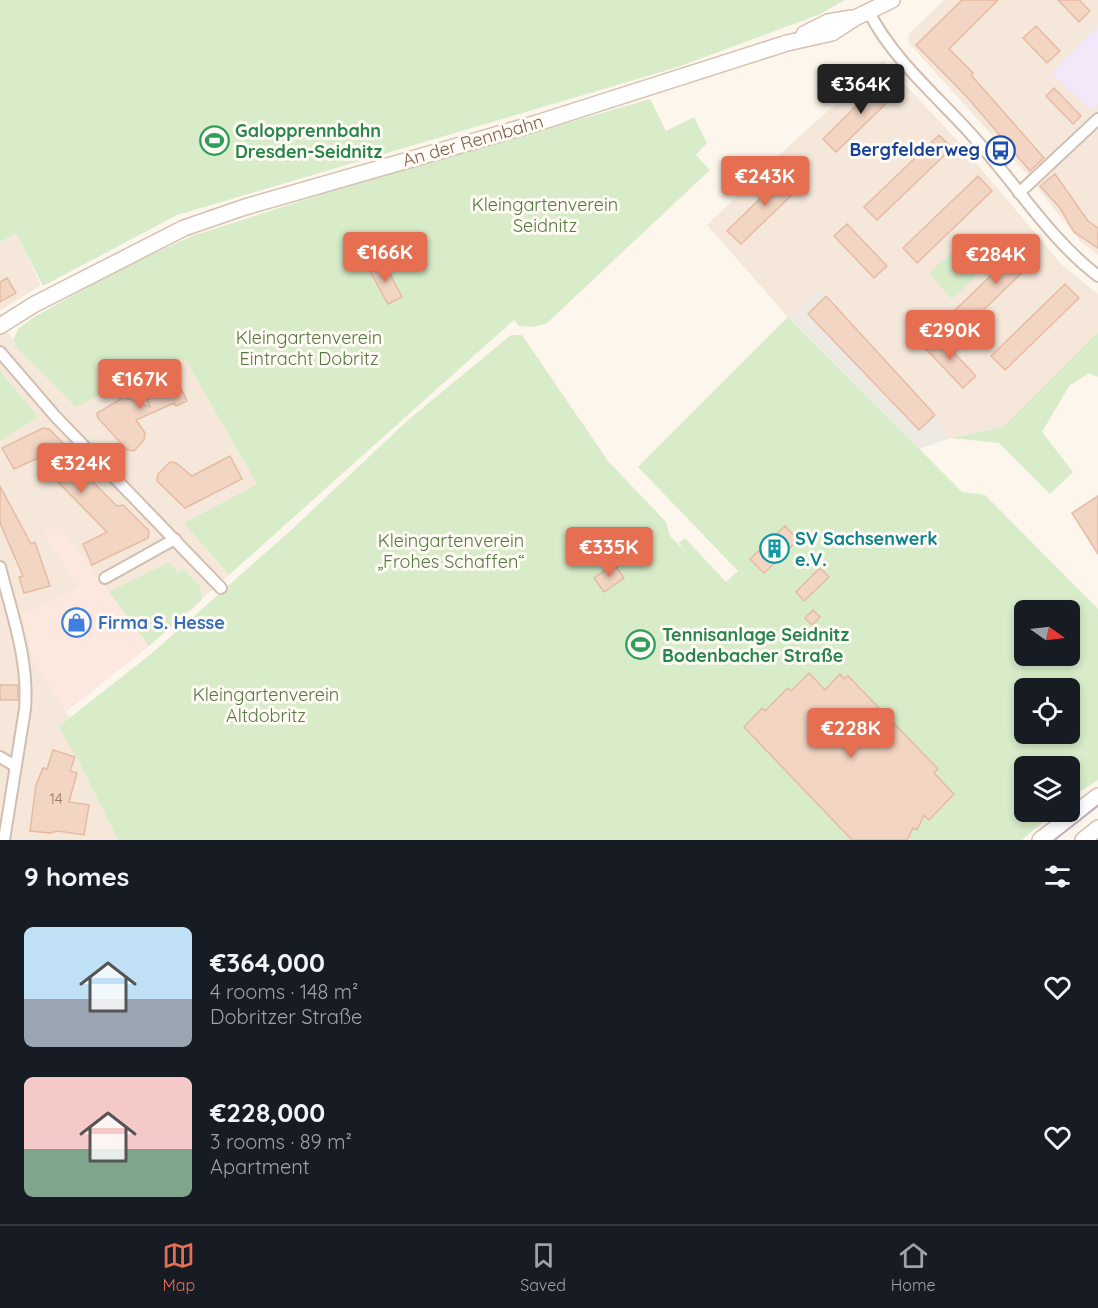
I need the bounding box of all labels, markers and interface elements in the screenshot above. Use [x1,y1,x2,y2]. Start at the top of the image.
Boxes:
pin: €364K [819,64,903,115]
text: €364K [831,71,891,96]
street label: An der Rennbahn [400,109,546,172]
place label: Galopprennbahn Dresden-Seidnitz [235,119,383,163]
sports icon: Galopprennbahn Dresden-Seidnitz [198,125,230,157]
bus stop icon: Bergfelderweg [985,134,1017,166]
place label: Bergfelderweg [849,138,980,161]
pin: €243K [723,156,807,207]
text: €243K [735,163,795,188]
park label: Kleingartenverein Seidnitz [472,193,618,237]
pin: €166K [343,232,427,283]
pin: €284K [954,234,1038,285]
text: €166K [357,239,413,264]
text: €284K [966,241,1026,266]
pin: €290K [908,310,992,361]
text: €290K [920,317,980,342]
park label: Kleingartenverein Eintracht Dobritz [236,326,382,370]
pin: €167K [98,359,182,410]
text: €167K [112,366,168,391]
pin: €324K [39,443,123,494]
text: €324K [51,450,111,475]
pin: €335K [567,527,651,578]
place label: SV Sachsenwerk e.V. [795,527,937,571]
park label: Kleingartenverein „Frohes Schaffen“ [377,529,525,573]
building icon: SV Sachsenwerk e.V. [758,533,790,565]
text: €335K [580,534,638,559]
north arrow [1014,600,1080,666]
map controls [1014,600,1080,822]
shop icon: Firma S. Hesse [61,607,93,639]
place label: Firma S. Hesse [98,611,225,634]
place label: Tennisanlage Seidnitz Bodenbacher Straße [662,623,849,667]
sports icon: Tennisanlage Seidnitz Bodenbacher Straße [625,629,657,661]
button: locate [1014,678,1080,744]
park label: Kleingartenverein Altdobritz [193,683,339,727]
pin: €228K [809,708,893,759]
text: €228K [821,715,881,740]
button: layers [1014,756,1080,822]
house number: 14 [49,789,63,808]
text: 9 homes [24,860,129,893]
icon: filters [1041,860,1074,893]
text: €364,000 [210,946,325,979]
icon: home [72,951,144,1023]
icon: heart [1041,971,1074,1004]
text: 4 rooms · 148 m² [210,979,358,1004]
text: Dobritzer Straße [210,1004,362,1029]
text: €228,000 [210,1096,325,1129]
icon: home [72,1101,144,1173]
icon: heart [1041,1121,1074,1154]
text: 3 rooms · 89 m² [210,1129,352,1154]
text: Apartment [210,1154,310,1179]
tab: Map [162,1239,195,1295]
tab: Saved [520,1239,566,1295]
tab: Home [891,1239,936,1295]

